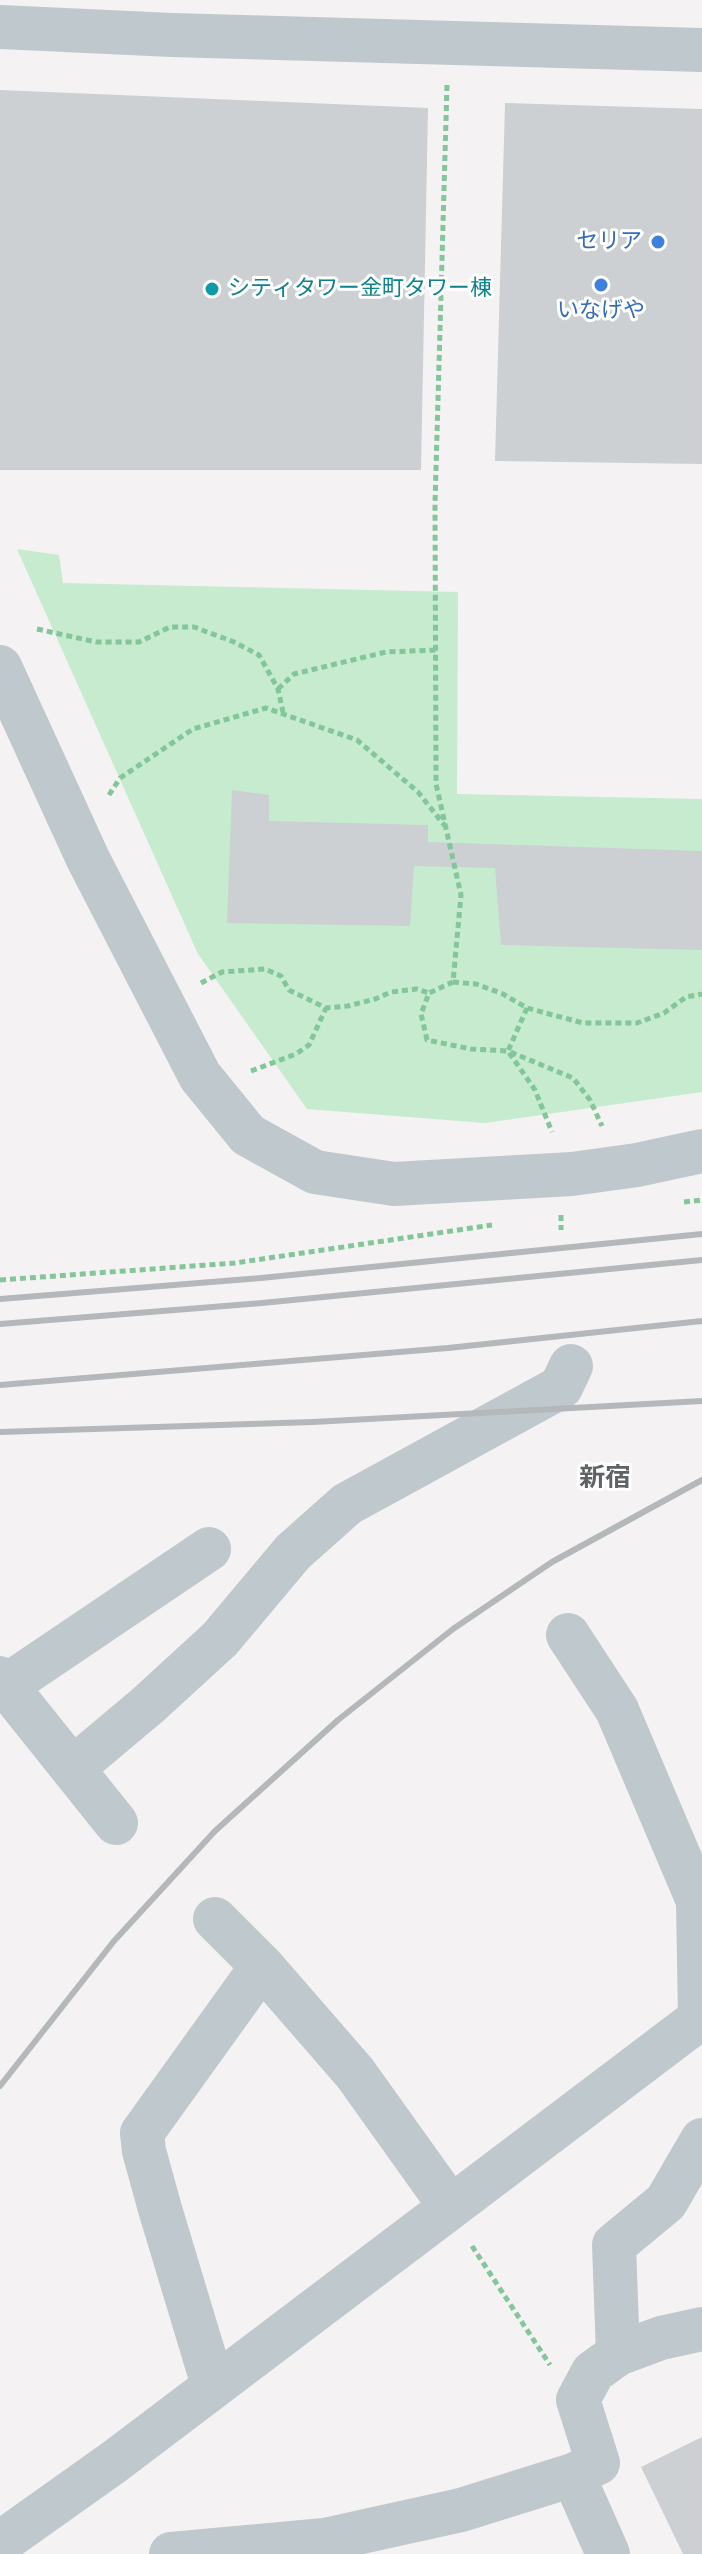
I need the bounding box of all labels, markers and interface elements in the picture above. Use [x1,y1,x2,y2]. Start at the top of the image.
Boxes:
place label: セリア [576,229,642,255]
marker: セリア [649,233,667,251]
place label: シティタワー金町タワー棟 [228,276,492,302]
marker: いなげや [592,276,610,294]
marker: シティタワー金町タワー棟 [203,280,221,298]
place label: いなげや [557,298,645,324]
district label: 新宿 [579,1463,631,1495]

